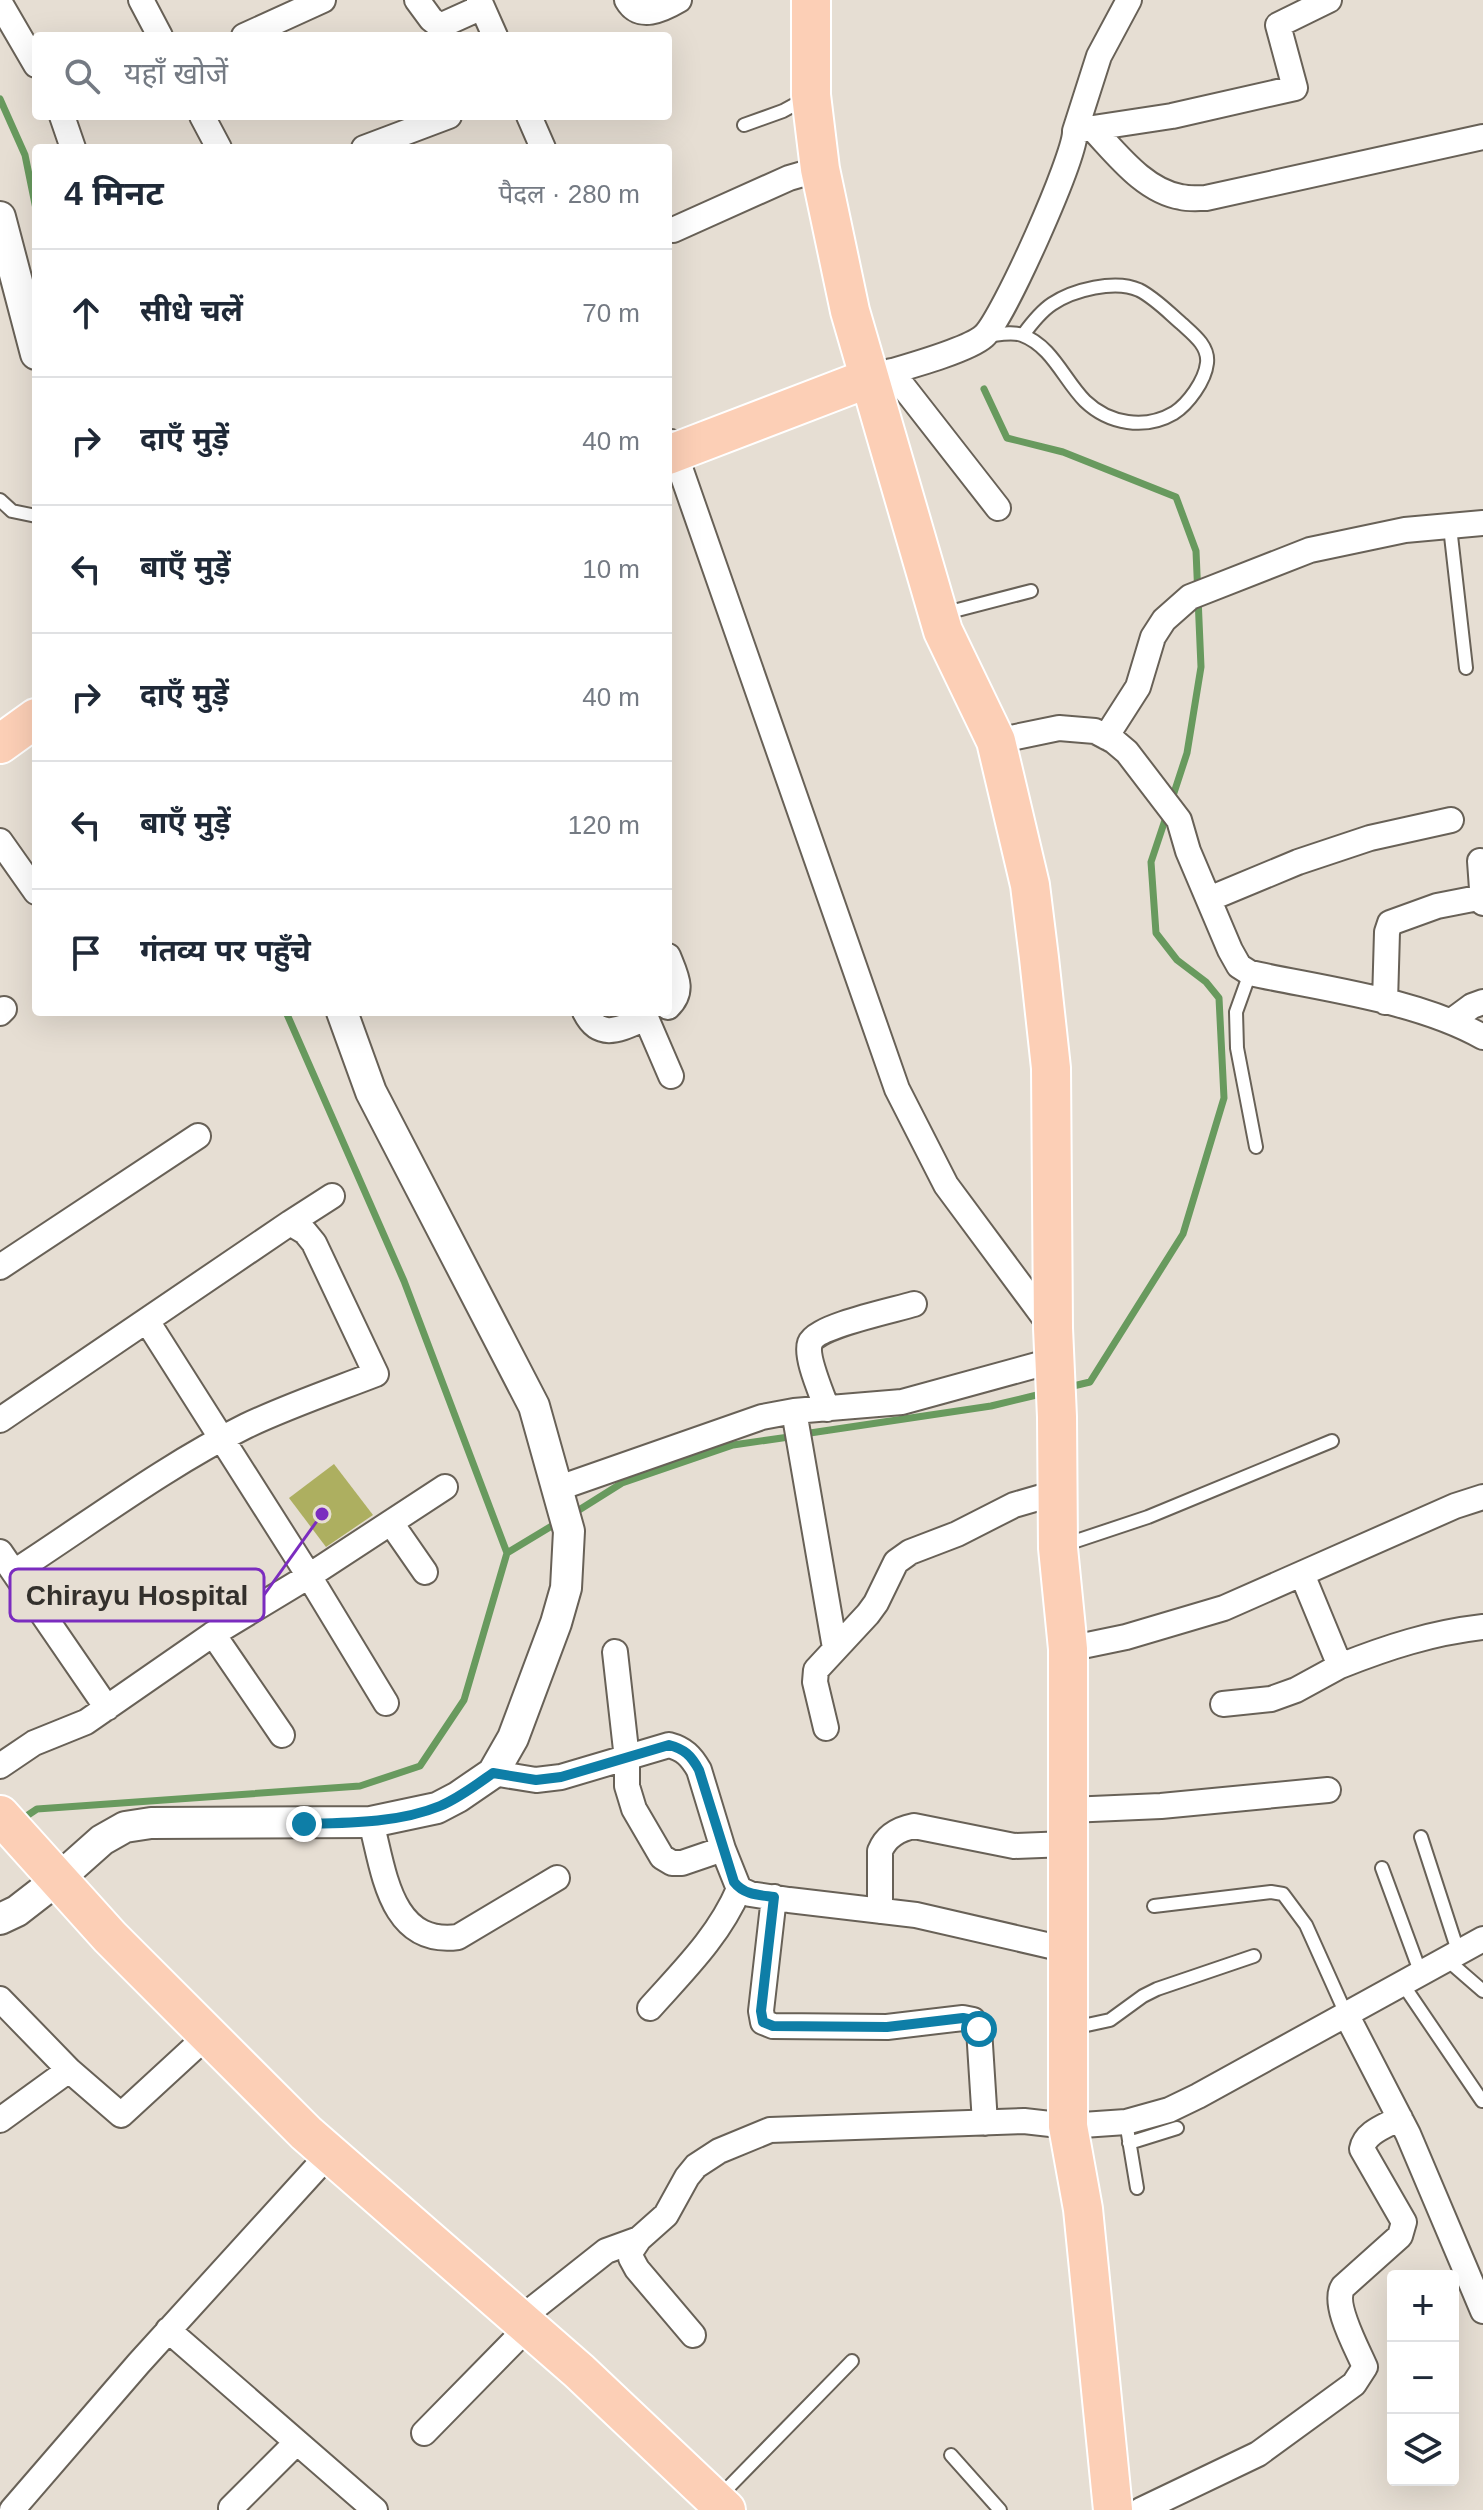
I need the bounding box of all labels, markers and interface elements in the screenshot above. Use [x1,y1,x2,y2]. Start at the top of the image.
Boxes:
search box [32,32,672,120]
icon: search [60,54,104,98]
text: यहाँ खोजें [124,57,228,90]
text: 4 मिनट [64,174,164,212]
text: पैदल · 280 m [498,179,640,209]
icon: ahead [64,291,108,335]
text: सीधे चलें [140,294,243,327]
text: 70 m [582,298,640,328]
icon: right [64,419,108,463]
text: दाएँ मुड़ें [140,422,229,455]
text: 40 m [582,426,640,456]
icon: left [64,547,108,591]
text: बाएँ मुड़ें [140,550,231,583]
text: 10 m [582,554,640,584]
icon: right [64,675,108,719]
text: दाएँ मुड़ें [140,678,229,711]
text: 40 m [582,682,640,712]
icon: left [64,803,108,847]
text: बाएँ मुड़ें [140,806,231,839]
text: 120 m [568,810,640,840]
icon: arrive [64,931,108,975]
text: गंतव्य पर पहुँचे [140,934,311,967]
callout: Chirayu Hospital [10,1569,264,1621]
text: Chirayu Hospital [26,1580,248,1611]
route end [286,1806,322,1842]
route start [961,2011,997,2047]
map controls [1387,2270,1459,2486]
button: + [1387,2270,1459,2342]
button: − [1387,2342,1459,2414]
button: layers [1387,2414,1459,2486]

